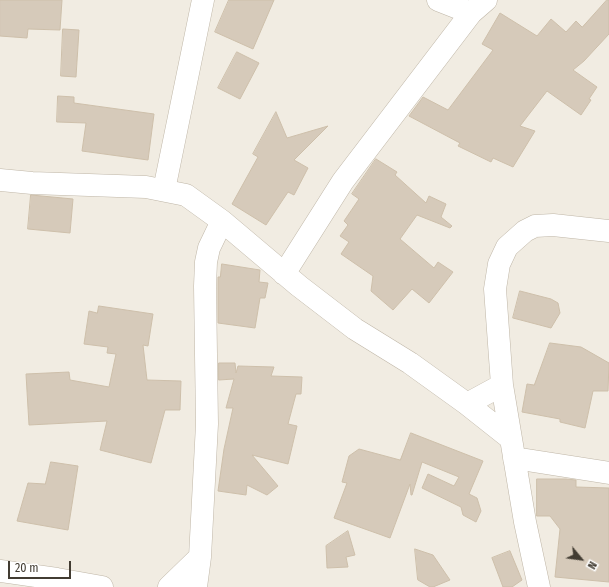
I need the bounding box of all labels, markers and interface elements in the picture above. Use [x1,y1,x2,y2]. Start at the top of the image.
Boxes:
north arrow [561,539,601,579]
scale bar [10,553,73,579]
text: N [585,559,599,571]
text: 20 m [15,561,39,575]

